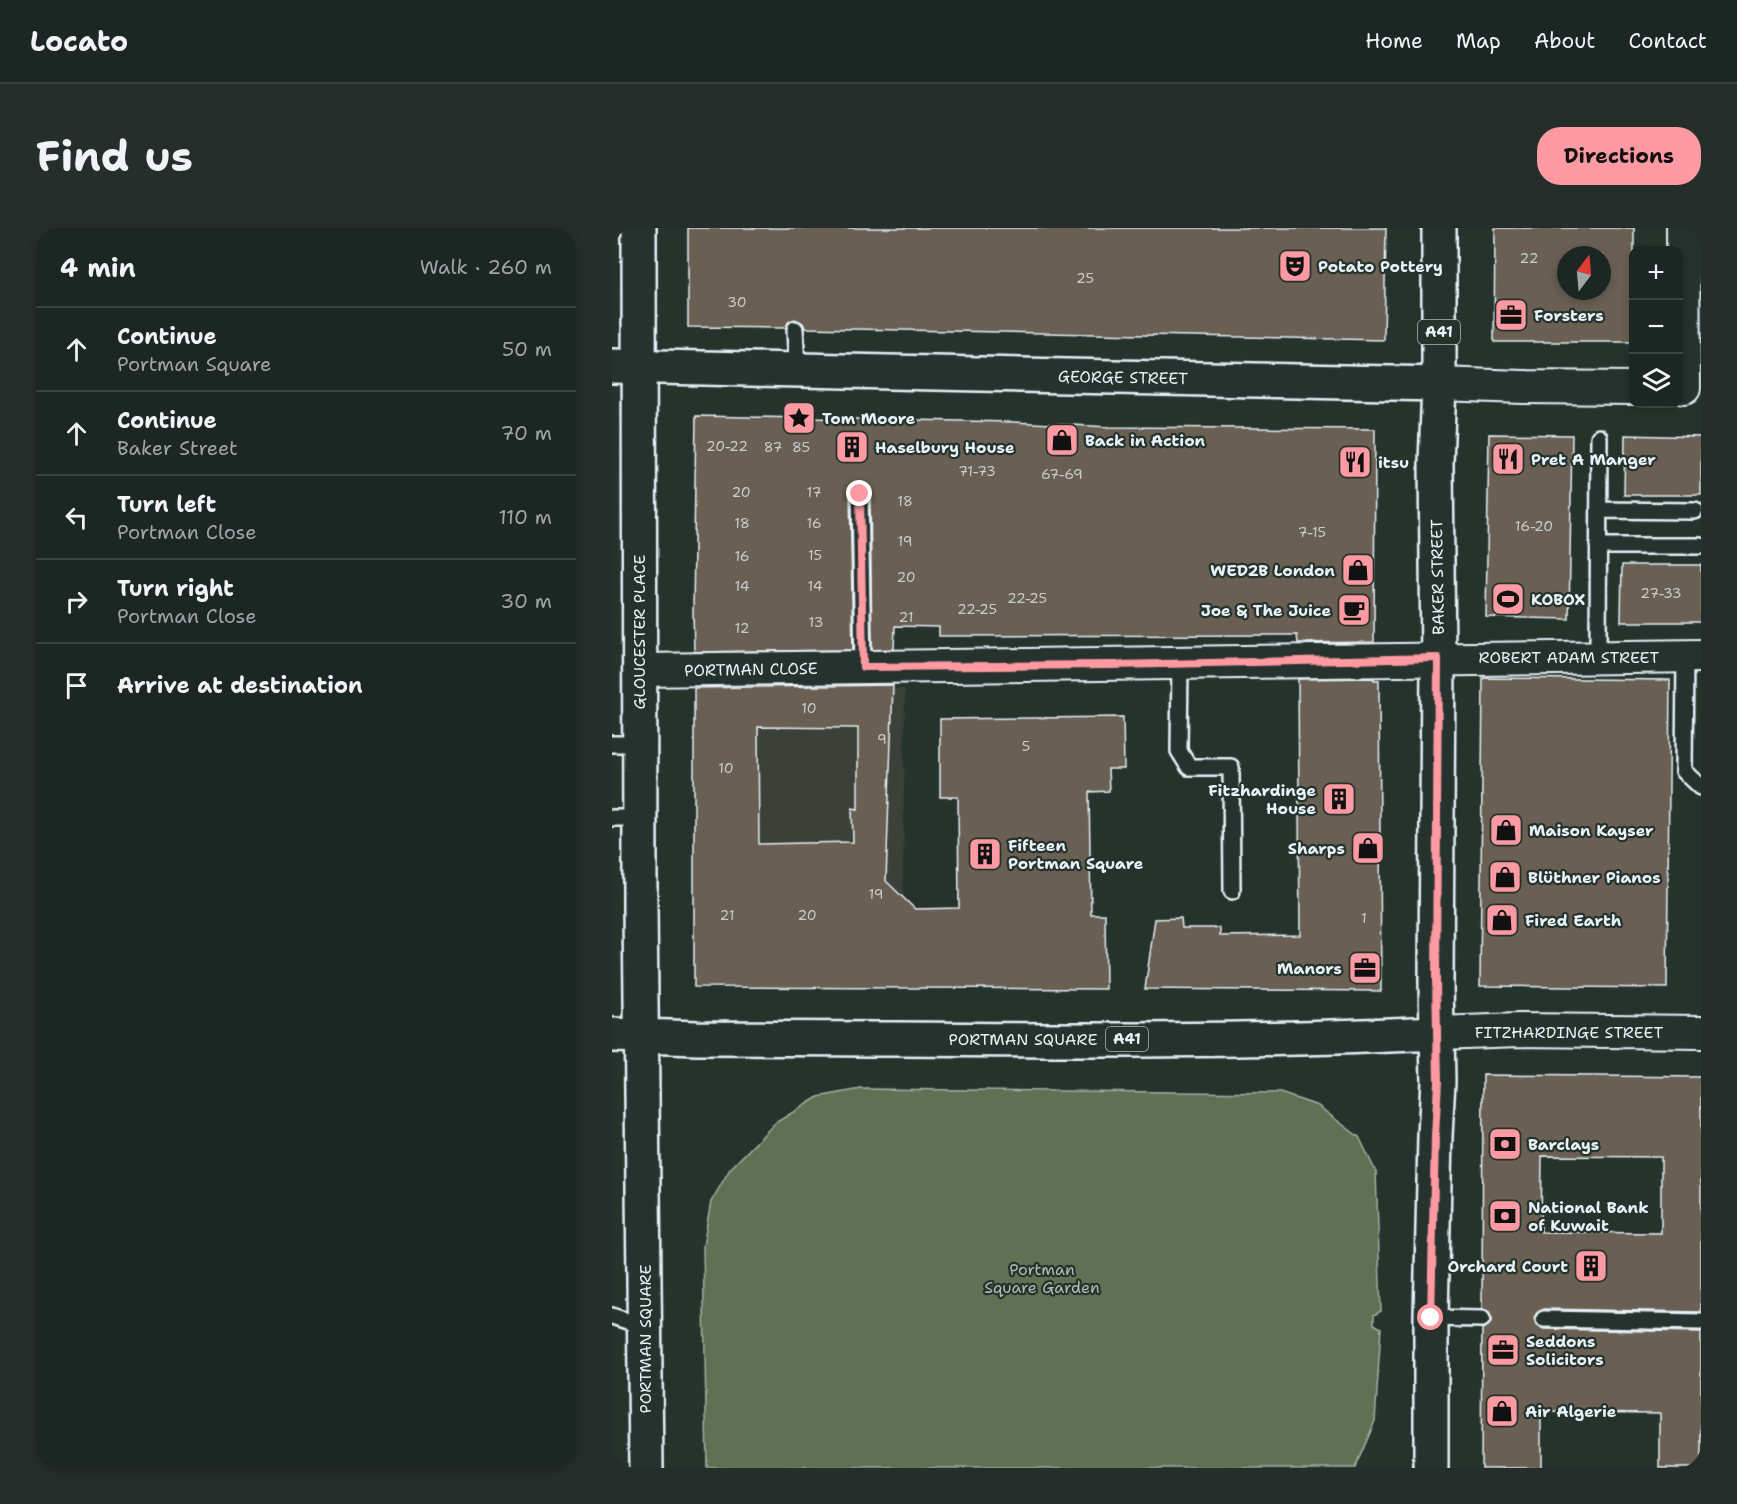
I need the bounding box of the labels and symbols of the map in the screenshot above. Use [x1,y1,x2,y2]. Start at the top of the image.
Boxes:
north arrow [1557,246,1611,300]
theatre icon: Potato Pottery [1277,248,1313,284]
house number: 22 [1520,249,1538,267]
place label: Potato Pottery [1318,256,1443,277]
house number: 25 [1076,269,1094,287]
house number: 30 [727,293,747,311]
office icon: Forsters [1493,297,1529,333]
place label: Forsters [1534,305,1604,326]
road number: A41 [1418,320,1460,344]
street label: GEORGE STREET [1058,366,1188,389]
place icon: Tom Moore [781,400,817,436]
place label: Tom Moore [822,408,916,429]
shop icon: Back in Action [1044,422,1080,458]
building icon: Haselbury House [834,429,870,465]
place label: Back in Action [1085,430,1206,451]
house number: 20-22 [706,437,748,455]
place label: Haselbury House [875,437,1015,458]
house number: 87 [764,438,782,456]
house number: 85 [792,438,810,456]
restaurant icon: Pret A Manger [1490,441,1526,477]
restaurant icon: itsu [1337,444,1373,480]
place label: Pret A Manger [1531,449,1656,470]
place label: itsu [1378,452,1409,473]
house number: 71-73 [958,462,996,480]
house number: 67-69 [1041,465,1083,483]
route end [846,480,872,506]
house number: 20 [731,483,751,501]
house number: 17 [807,483,821,501]
house number: 18 [897,492,913,510]
house number: 18 [734,514,750,532]
house number: 16 [806,514,822,532]
house number: 16-20 [1515,517,1553,535]
street label: BAKER STREET [1426,519,1449,635]
house number: 7-15 [1298,523,1326,541]
house number: 19 [897,532,913,550]
house number: 15 [808,546,822,564]
house number: 16 [734,547,750,565]
shop icon: WED2B London [1340,552,1376,588]
street label: GLOUCESTER PLACE [629,554,650,710]
place label: WED2B London [1210,560,1335,581]
house number: 20 [896,568,916,586]
house number: 14 [734,577,750,595]
house number: 14 [807,577,823,595]
sports icon: KOBOX [1490,581,1526,617]
house number: 27-33 [1640,584,1682,602]
house number: 22-25 [1007,589,1047,607]
place label: KOBOX [1531,589,1586,610]
cafe icon: Joe & The Juice [1336,592,1372,628]
house number: 22-25 [957,600,997,618]
place label: Joe & The Juice [1201,600,1331,621]
house number: 21 [899,608,913,626]
house number: 13 [809,613,823,631]
house number: 12 [735,619,749,637]
street label: ROBERT ADAM STREET [1479,647,1660,668]
street label: PORTMAN CLOSE [684,658,818,681]
house number: 10 [801,699,817,717]
house number: 9 [877,730,887,748]
house number: 5 [1022,737,1030,755]
house number: 10 [718,759,734,777]
place label: Fitzhardinge House [1208,780,1316,819]
building icon: Fitzhardinge House [1321,781,1357,817]
shop icon: Maison Kayser [1488,812,1524,848]
place label: Maison Kayser [1529,820,1654,841]
shop icon: Sharps [1350,830,1386,866]
place label: Fifteen Portman Square [1008,835,1144,874]
building icon: Fifteen Portman Square [967,836,1003,872]
place label: Sharps [1288,838,1345,859]
shop icon: Blüthner Pianos [1487,859,1523,895]
place label: Blüthner Pianos [1528,867,1661,888]
house number: 19 [868,885,884,903]
shop icon: Fired Earth [1484,902,1520,938]
house number: 21 [720,906,734,924]
house number: 20 [797,906,817,924]
house number: 1 [1361,909,1367,927]
place label: Fired Earth [1525,910,1622,931]
office icon: Manors [1347,950,1383,986]
place label: Manors [1277,958,1342,979]
street label: FITZHARDINGE STREET [1475,1022,1663,1043]
road number: A41 [1106,1027,1148,1051]
street label: PORTMAN SQUARE [949,1029,1097,1050]
bank icon: Barclays [1487,1126,1523,1162]
place label: Barclays [1528,1134,1599,1155]
place label: National Bank of Kuwait [1528,1197,1649,1236]
bank icon: National Bank of Kuwait [1487,1198,1523,1234]
building icon: Orchard Court [1573,1248,1609,1284]
place label: Orchard Court [1447,1256,1568,1277]
park label: Portman Square Garden [984,1259,1100,1298]
street label: PORTMAN SQUARE [635,1265,656,1413]
route start [1417,1304,1443,1330]
place label: Seddons Solicitors [1526,1331,1604,1370]
office icon: Seddons Solicitors [1485,1332,1521,1368]
shop icon: Air Algerie [1484,1393,1520,1429]
place label: Air Algerie [1525,1401,1617,1422]

